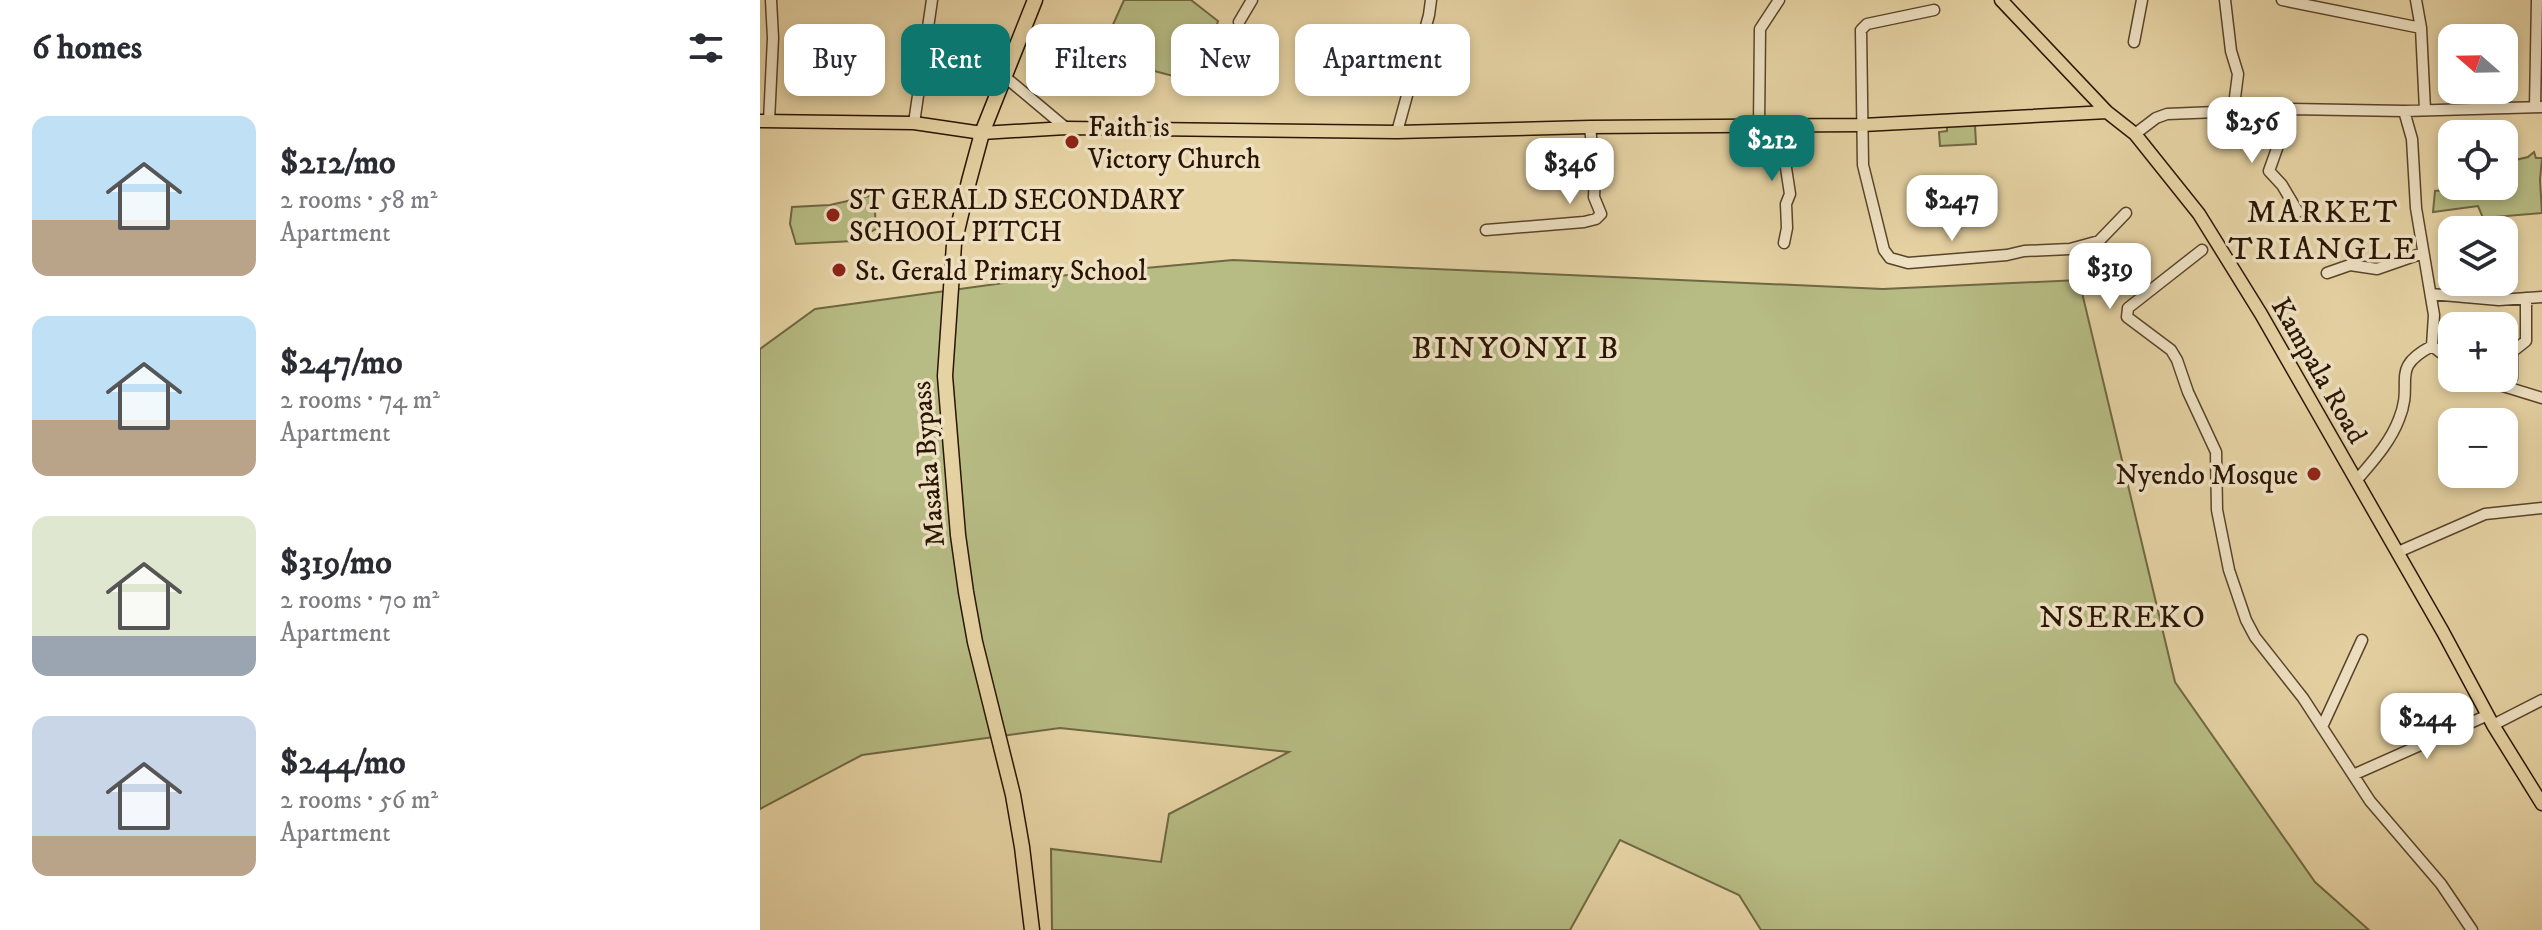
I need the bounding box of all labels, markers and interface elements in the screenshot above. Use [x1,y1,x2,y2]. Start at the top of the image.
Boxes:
chip: Buy [784,24,885,96]
chip: Rent [901,24,1010,96]
chip: Filters [1026,24,1155,96]
chip: New [1171,24,1279,96]
chip: Apartment [1295,24,1470,96]
north arrow [2438,24,2518,104]
map controls [2438,24,2518,488]
icon: filters [684,26,728,70]
text: 6 homes [32,27,142,69]
pin: $256 [2205,97,2299,165]
text: $256 [2225,106,2279,139]
place label: Faith is Victory Church [1087,110,1261,177]
pin: $212 [1725,115,1819,183]
button: locate [2438,120,2518,200]
text: $212 [1747,124,1797,157]
marker: Faith is Victory Church [1063,133,1081,151]
pin: $346 [1523,138,1617,206]
text: $212/mo [280,142,396,184]
text: $346 [1544,147,1596,180]
icon: home [96,148,192,244]
pin: $247 [1905,175,1999,243]
place label: ST GERALD SECONDARY SCHOOL PITCH [849,183,1184,250]
text: 2 rooms · 58 m² [280,184,438,217]
text: $247 [1925,184,1979,217]
district label: MARKET TRIANGLE [2228,193,2418,270]
marker: ST GERALD SECONDARY SCHOOL PITCH [824,206,842,224]
button: layers [2438,216,2518,296]
text: Apartment [280,217,391,250]
pin: $319 [2063,243,2157,311]
text: $319 [2087,252,2133,285]
place label: St. Gerald Primary School [855,254,1147,289]
marker: St. Gerald Primary School [830,261,848,279]
street label: Kampala Road [2263,291,2375,450]
button: + [2438,312,2518,392]
district label: BINYONYI B [1411,329,1621,369]
text: $247/mo [280,342,403,384]
icon: home [96,348,192,444]
street label: Masaka Bypass [904,380,953,548]
text: 2 rooms · 74 m² [280,384,440,417]
button: − [2438,408,2518,488]
text: Apartment [280,417,391,450]
place label: Nyendo Mosque [2116,458,2298,493]
marker: Nyendo Mosque [2305,465,2323,483]
text: $319/mo [280,542,392,584]
icon: home [96,548,192,644]
text: 2 rooms · 70 m² [280,584,439,617]
district label: NSEREKO [2039,598,2207,638]
text: Apartment [280,617,391,650]
pin: $244 [2380,693,2474,761]
text: $244 [2399,702,2455,735]
text: $244/mo [280,742,406,784]
icon: home [96,748,192,844]
text: 2 rooms · 56 m² [280,784,438,817]
text: Apartment [280,817,391,850]

